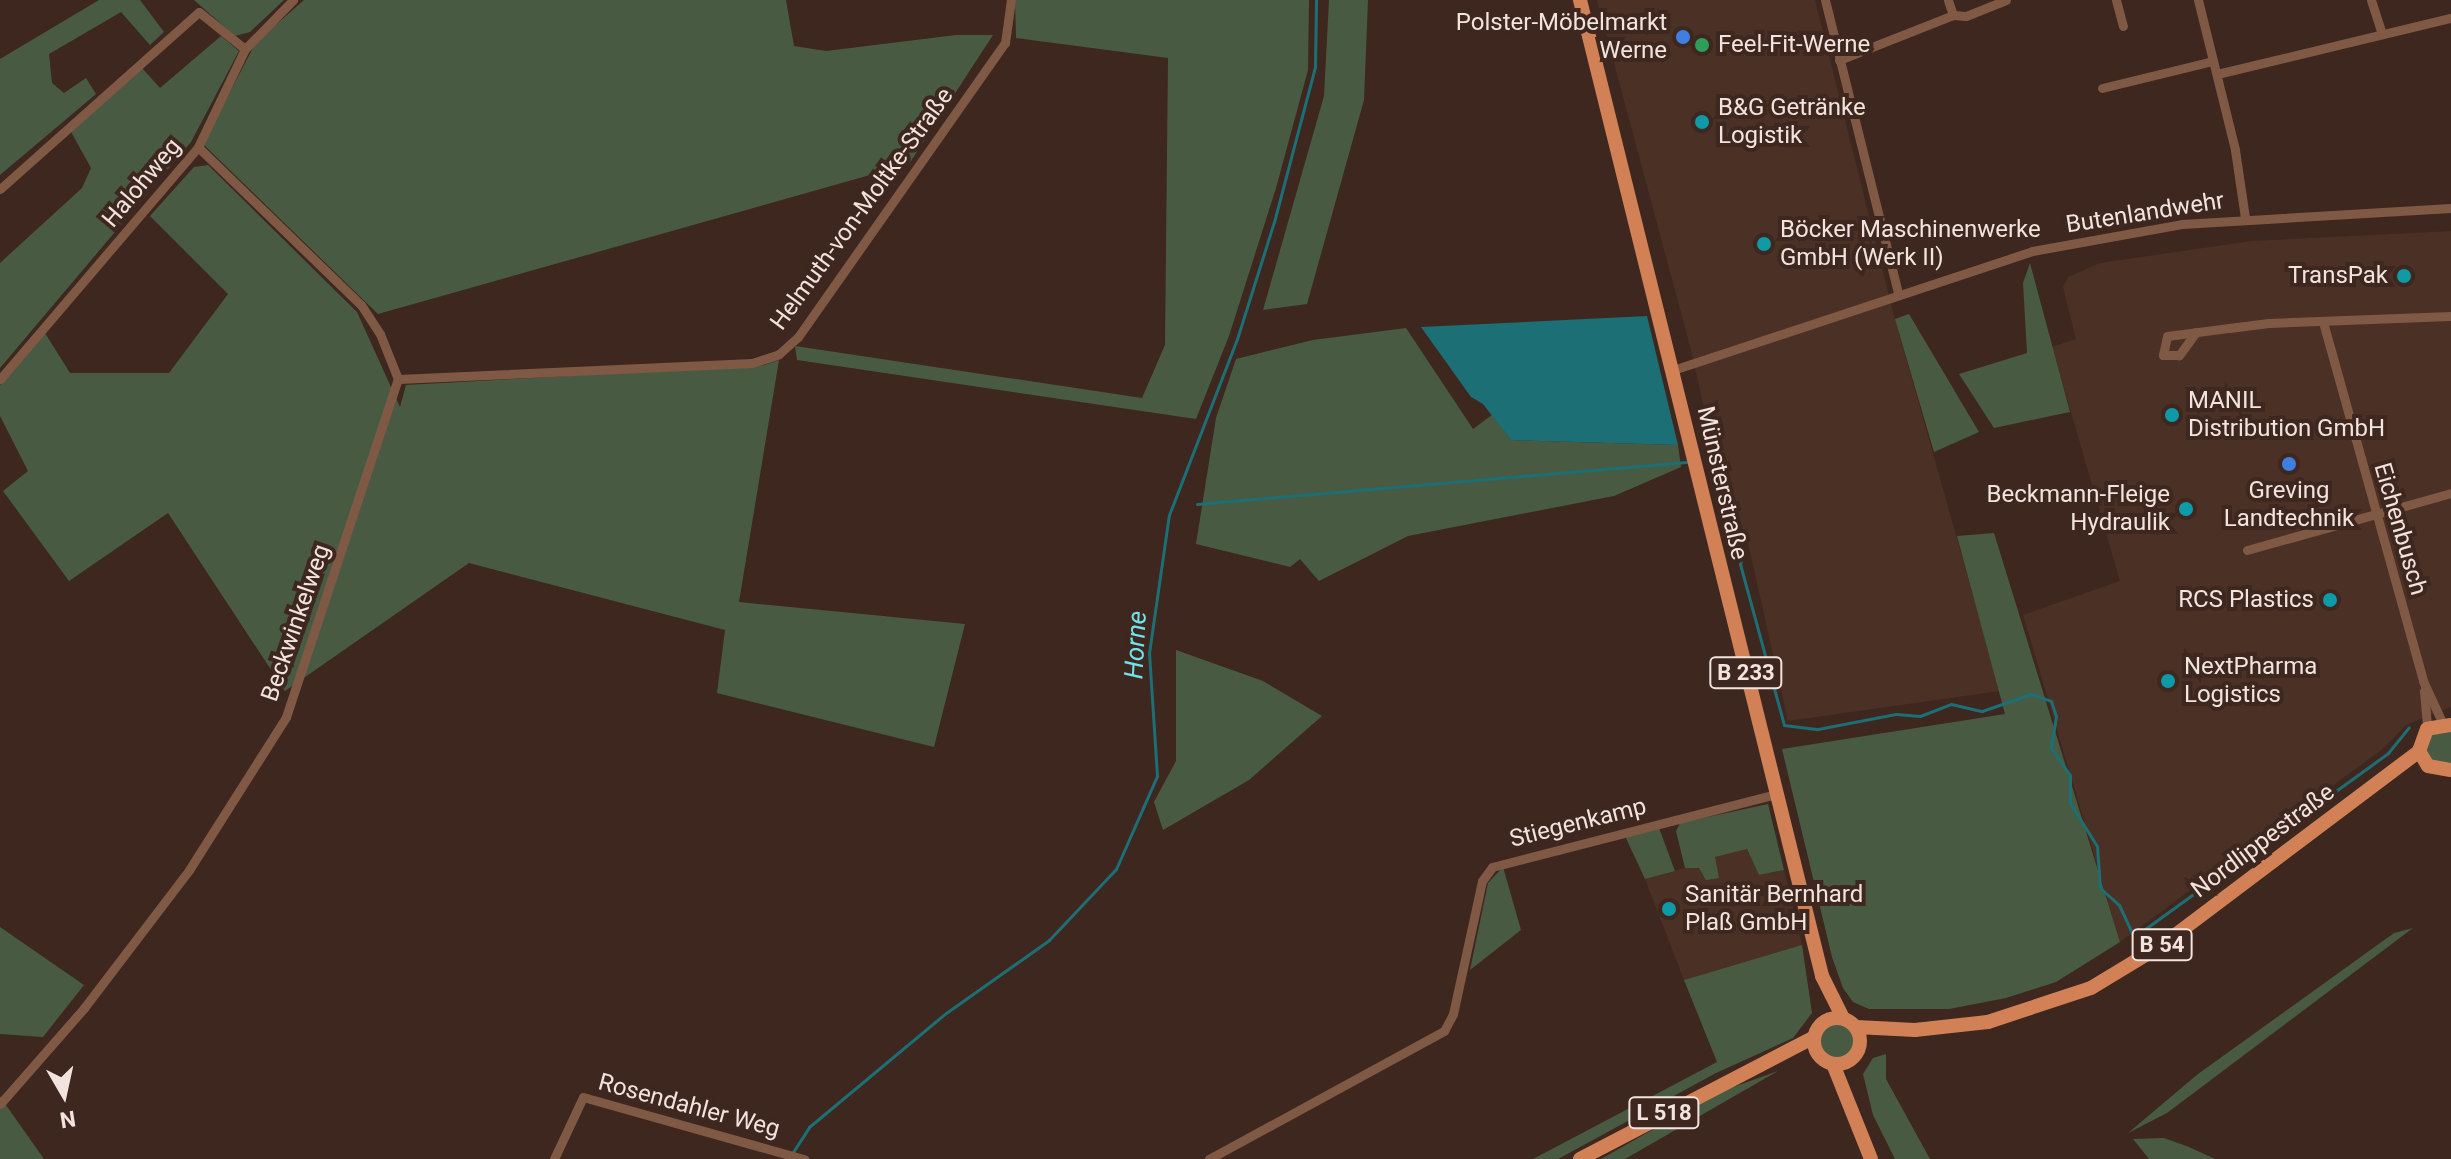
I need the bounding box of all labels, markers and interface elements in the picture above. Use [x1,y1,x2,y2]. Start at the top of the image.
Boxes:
place label: Polster-Möbelmarkt Werne [1456,9,1667,65]
marker: Polster-Möbelmarkt Werne [1674,28,1692,46]
place label: Feel-Fit-Werne [1718,31,1870,59]
marker: Feel-Fit-Werne [1693,36,1711,54]
street label: Helmuth-von-Moltke-Straße [764,82,960,336]
place label: B&G Getränke Logistik [1718,94,1866,150]
marker: B&G Getränke Logistik [1693,113,1711,131]
street label: Halohweg [97,133,187,233]
street label: Butenlandwehr [2064,186,2226,240]
place label: Böcker Maschinenwerke GmbH (Werk II) [1780,216,2041,272]
marker: Böcker Maschinenwerke GmbH (Werk II) [1755,235,1773,253]
place label: TransPak [2288,262,2388,290]
marker: TransPak [2395,267,2413,285]
place label: MANIL Distribution GmbH [2188,387,2385,443]
street label: Münsterstraße [1690,404,1754,562]
marker: MANIL Distribution GmbH [2163,406,2181,424]
marker: Greving Landtechnik [2280,455,2298,473]
street label: Eichenbusch [2367,460,2433,598]
place label: Greving Landtechnik [2224,477,2354,533]
place label: Beckmann-Fleige Hydraulik [1986,481,2170,537]
marker: Beckmann-Fleige Hydraulik [2177,500,2195,518]
street label: Beckwinkelweg [256,541,336,705]
place label: RCS Plastics [2178,586,2314,614]
marker: RCS Plastics [2321,591,2339,609]
water label: Horne [1119,610,1153,680]
place label: NextPharma Logistics [2184,653,2317,709]
road number: B 233 [1708,655,1784,691]
marker: NextPharma Logistics [2159,672,2177,690]
street label: Nordlippestraße [2186,778,2340,904]
street label: Stiegenkamp [1507,792,1649,854]
place label: Sanitär Bernhard Plaß GmbH [1685,881,1863,937]
marker: Sanitär Bernhard Plaß GmbH [1660,900,1678,918]
road number: B 54 [2130,927,2194,963]
north arrow [24,1055,104,1135]
street label: Rosendahler Weg [595,1068,783,1144]
road number: L 518 [1628,1095,1700,1131]
text: N [58,1106,77,1133]

